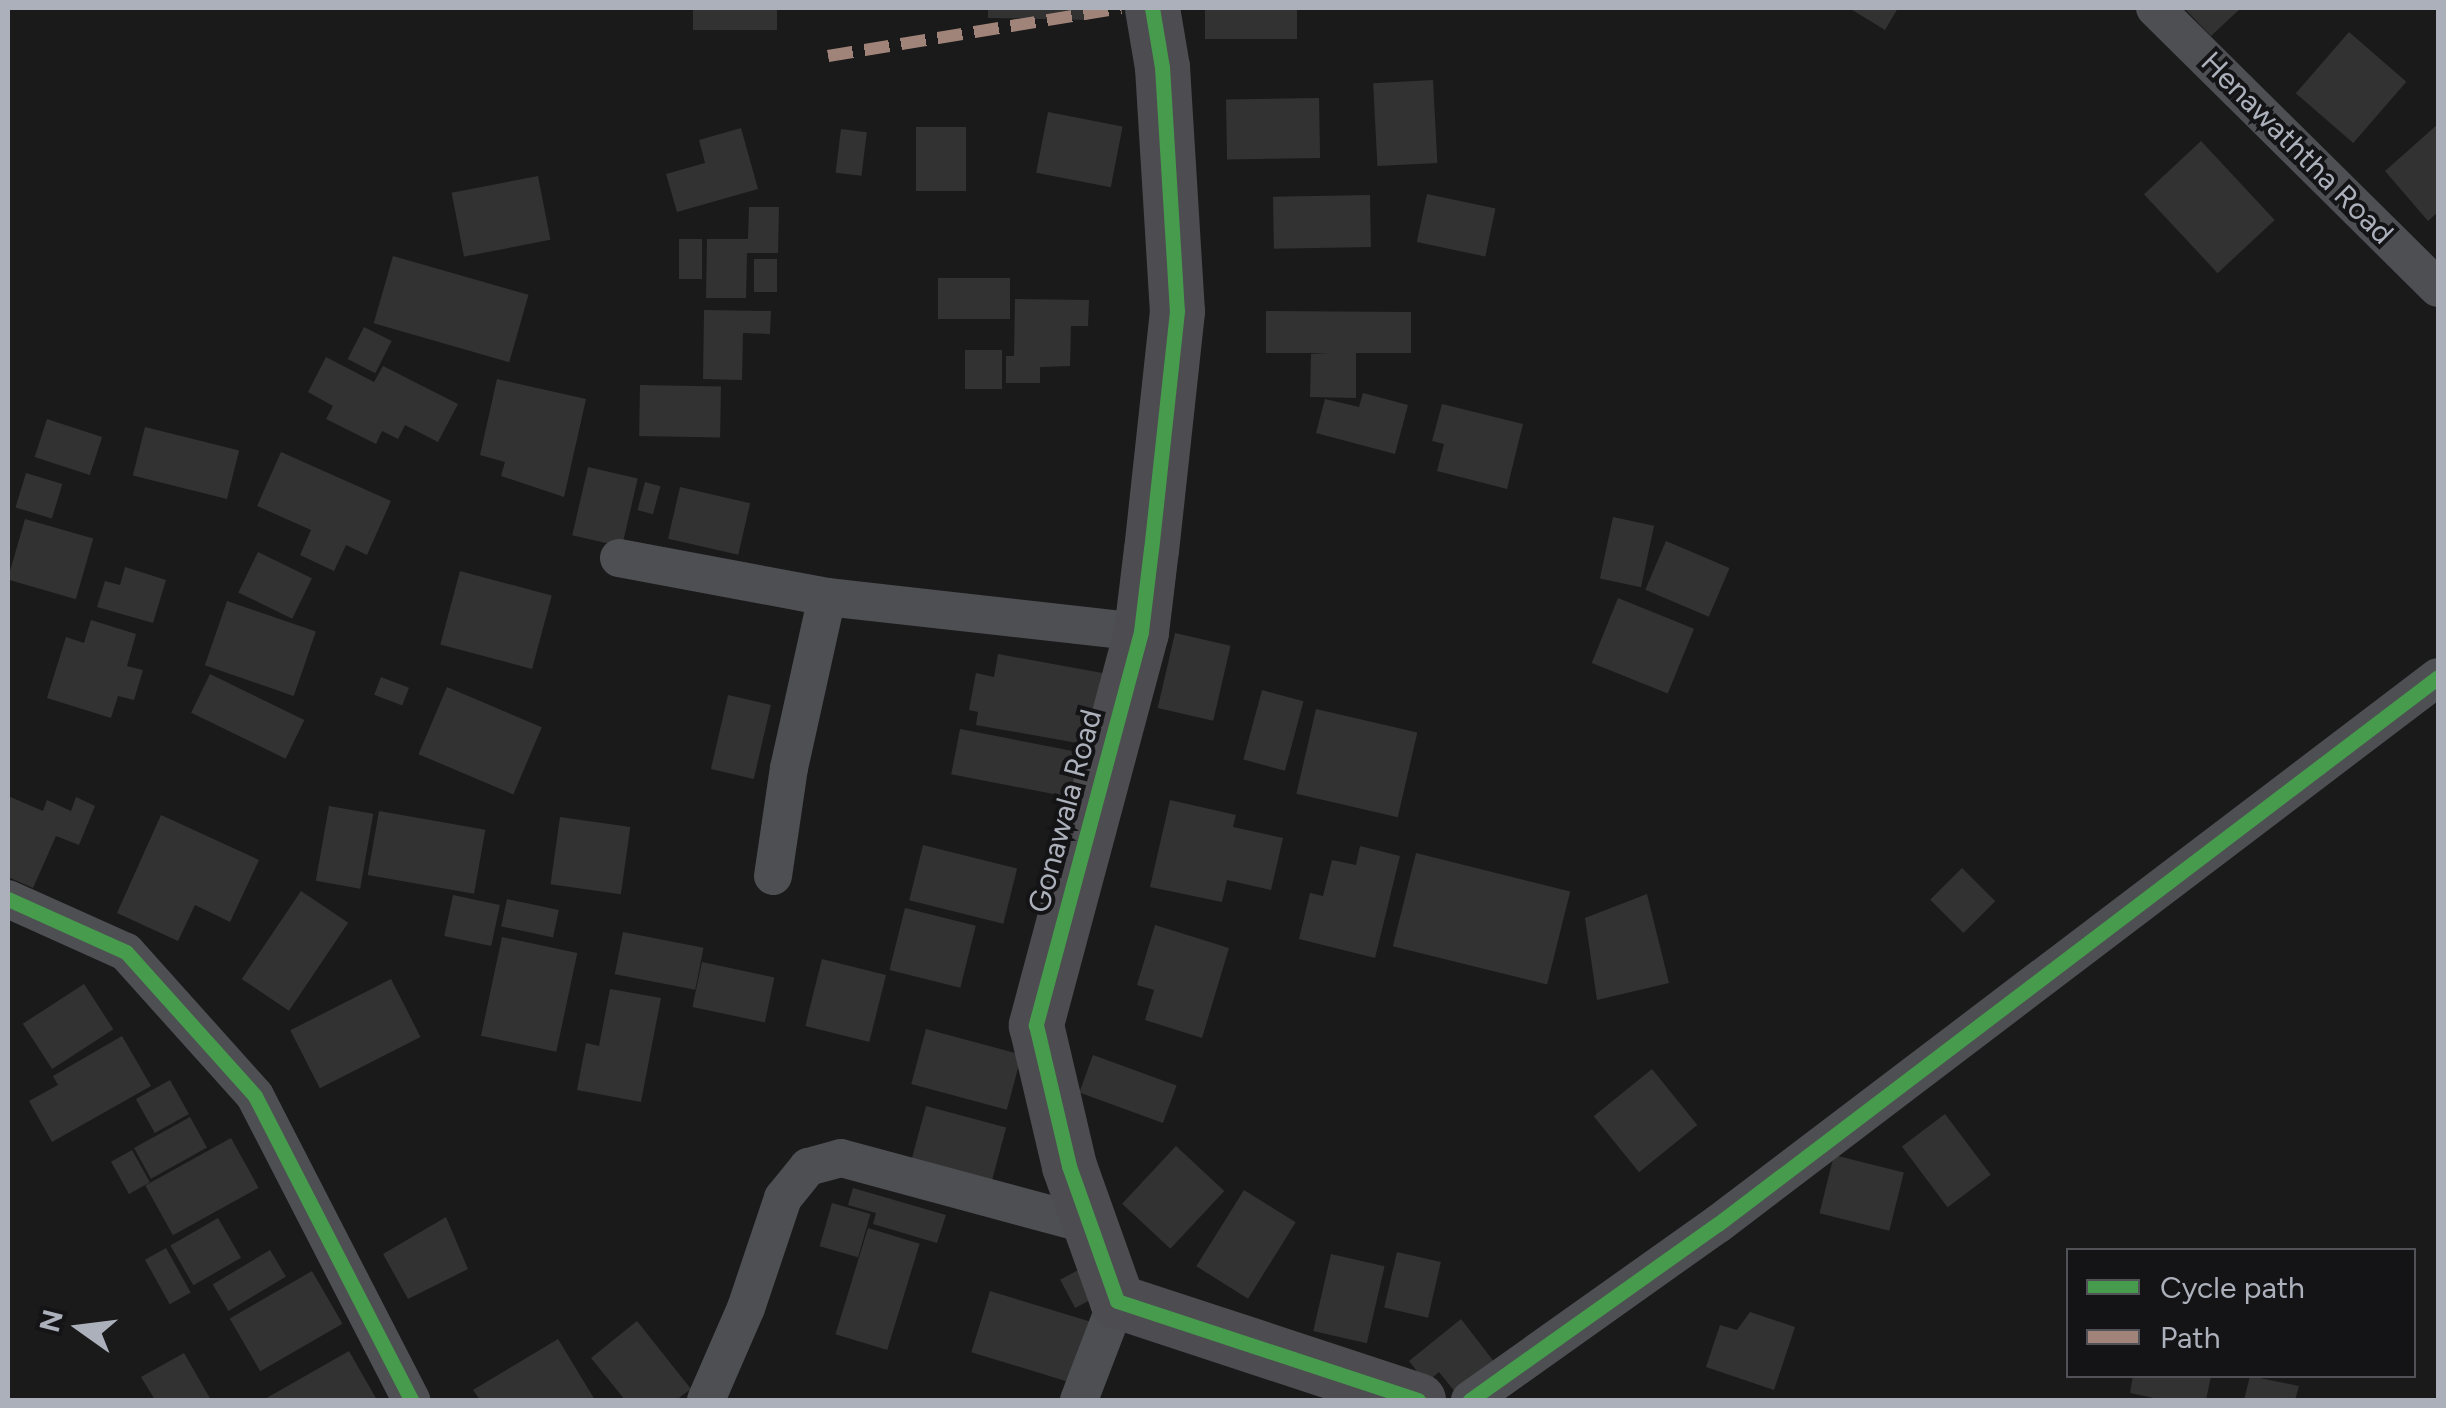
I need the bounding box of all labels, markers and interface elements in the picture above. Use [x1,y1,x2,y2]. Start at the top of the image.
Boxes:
street label: Henawaththa Road [2193,44,2401,252]
street label: Gonawala Road [1021,705,1109,917]
legend [2066,1248,2416,1378]
text: Cycle path [2160,1269,2305,1306]
north arrow [30,1278,130,1378]
text: N [32,1306,70,1335]
text: Path [2160,1319,2220,1356]

